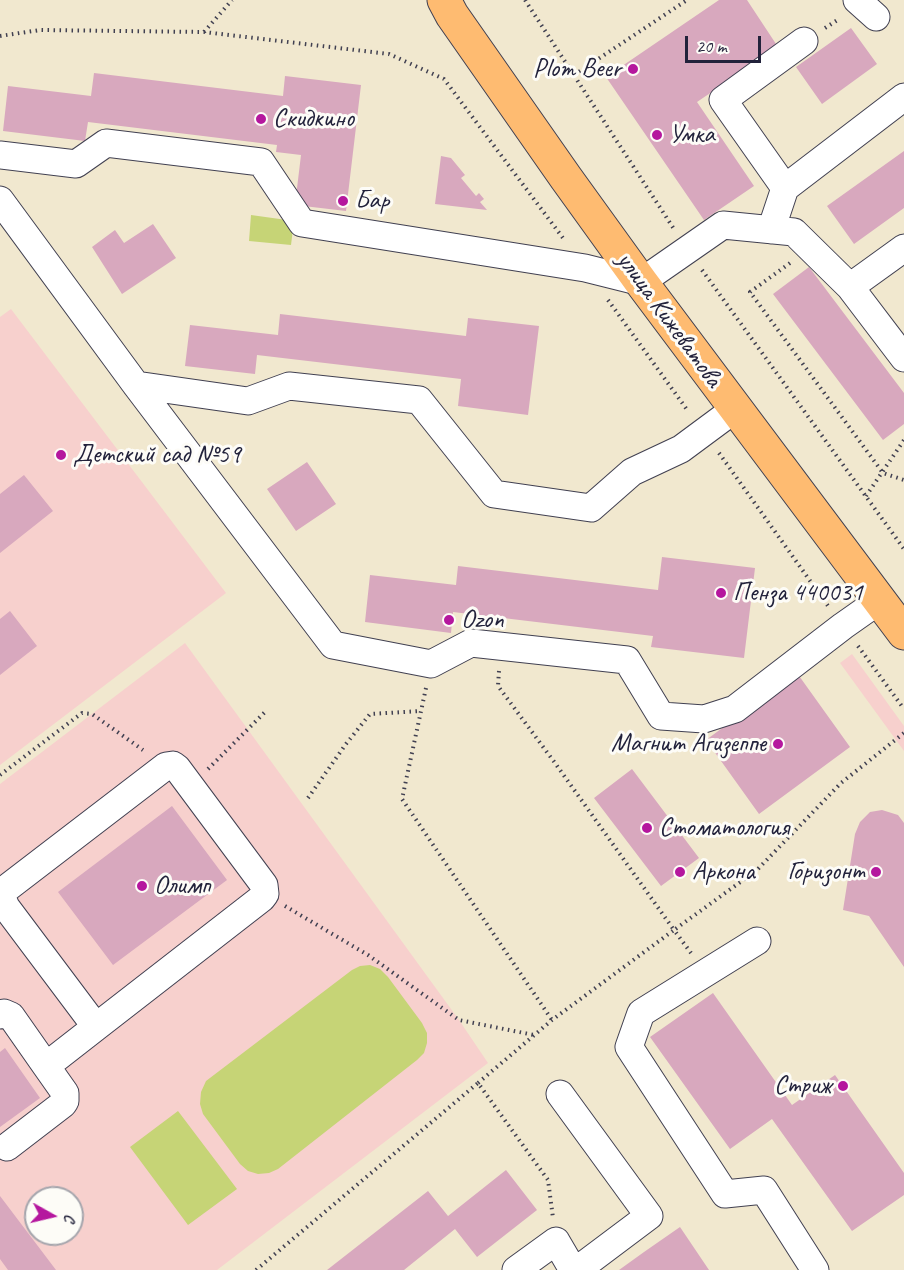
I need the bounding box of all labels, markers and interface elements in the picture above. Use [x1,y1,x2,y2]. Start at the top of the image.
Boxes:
scale bar [688,24,764,62]
text: 20 m [696,35,727,57]
place label: Plom Beer [533,53,621,85]
marker: Plom Beer [626,62,640,76]
place label: Скидкино [273,103,354,135]
marker: Скидкино [254,112,268,126]
place label: Умка [669,119,715,151]
marker: Умка [650,128,664,142]
place label: Бар [355,185,389,217]
marker: Бар [336,194,350,208]
street label: улица Кижеватова [609,246,729,394]
place label: Детский сад №59 [73,439,241,471]
marker: Детский сад №59 [54,448,68,462]
place label: Пенза 440031 [733,577,863,609]
marker: Пенза 440031 [714,586,728,600]
place label: Ozon [461,604,504,636]
marker: Ozon [442,613,456,627]
place label: Магнит Агизеппе [611,728,766,760]
marker: Магнит Агизеппе [771,737,785,751]
place label: Стоматология [659,812,789,844]
marker: Стоматология [640,821,654,835]
place label: Аркона [692,856,755,888]
place label: Горизонт [788,856,864,888]
marker: Аркона [673,865,687,879]
marker: Горизонт [869,865,883,879]
place label: Олимп [154,870,211,902]
marker: Олимп [135,879,149,893]
place label: Стриж [774,1070,831,1102]
marker: Стриж [836,1079,850,1093]
north arrow [24,1186,84,1246]
text: С [59,1213,80,1224]

